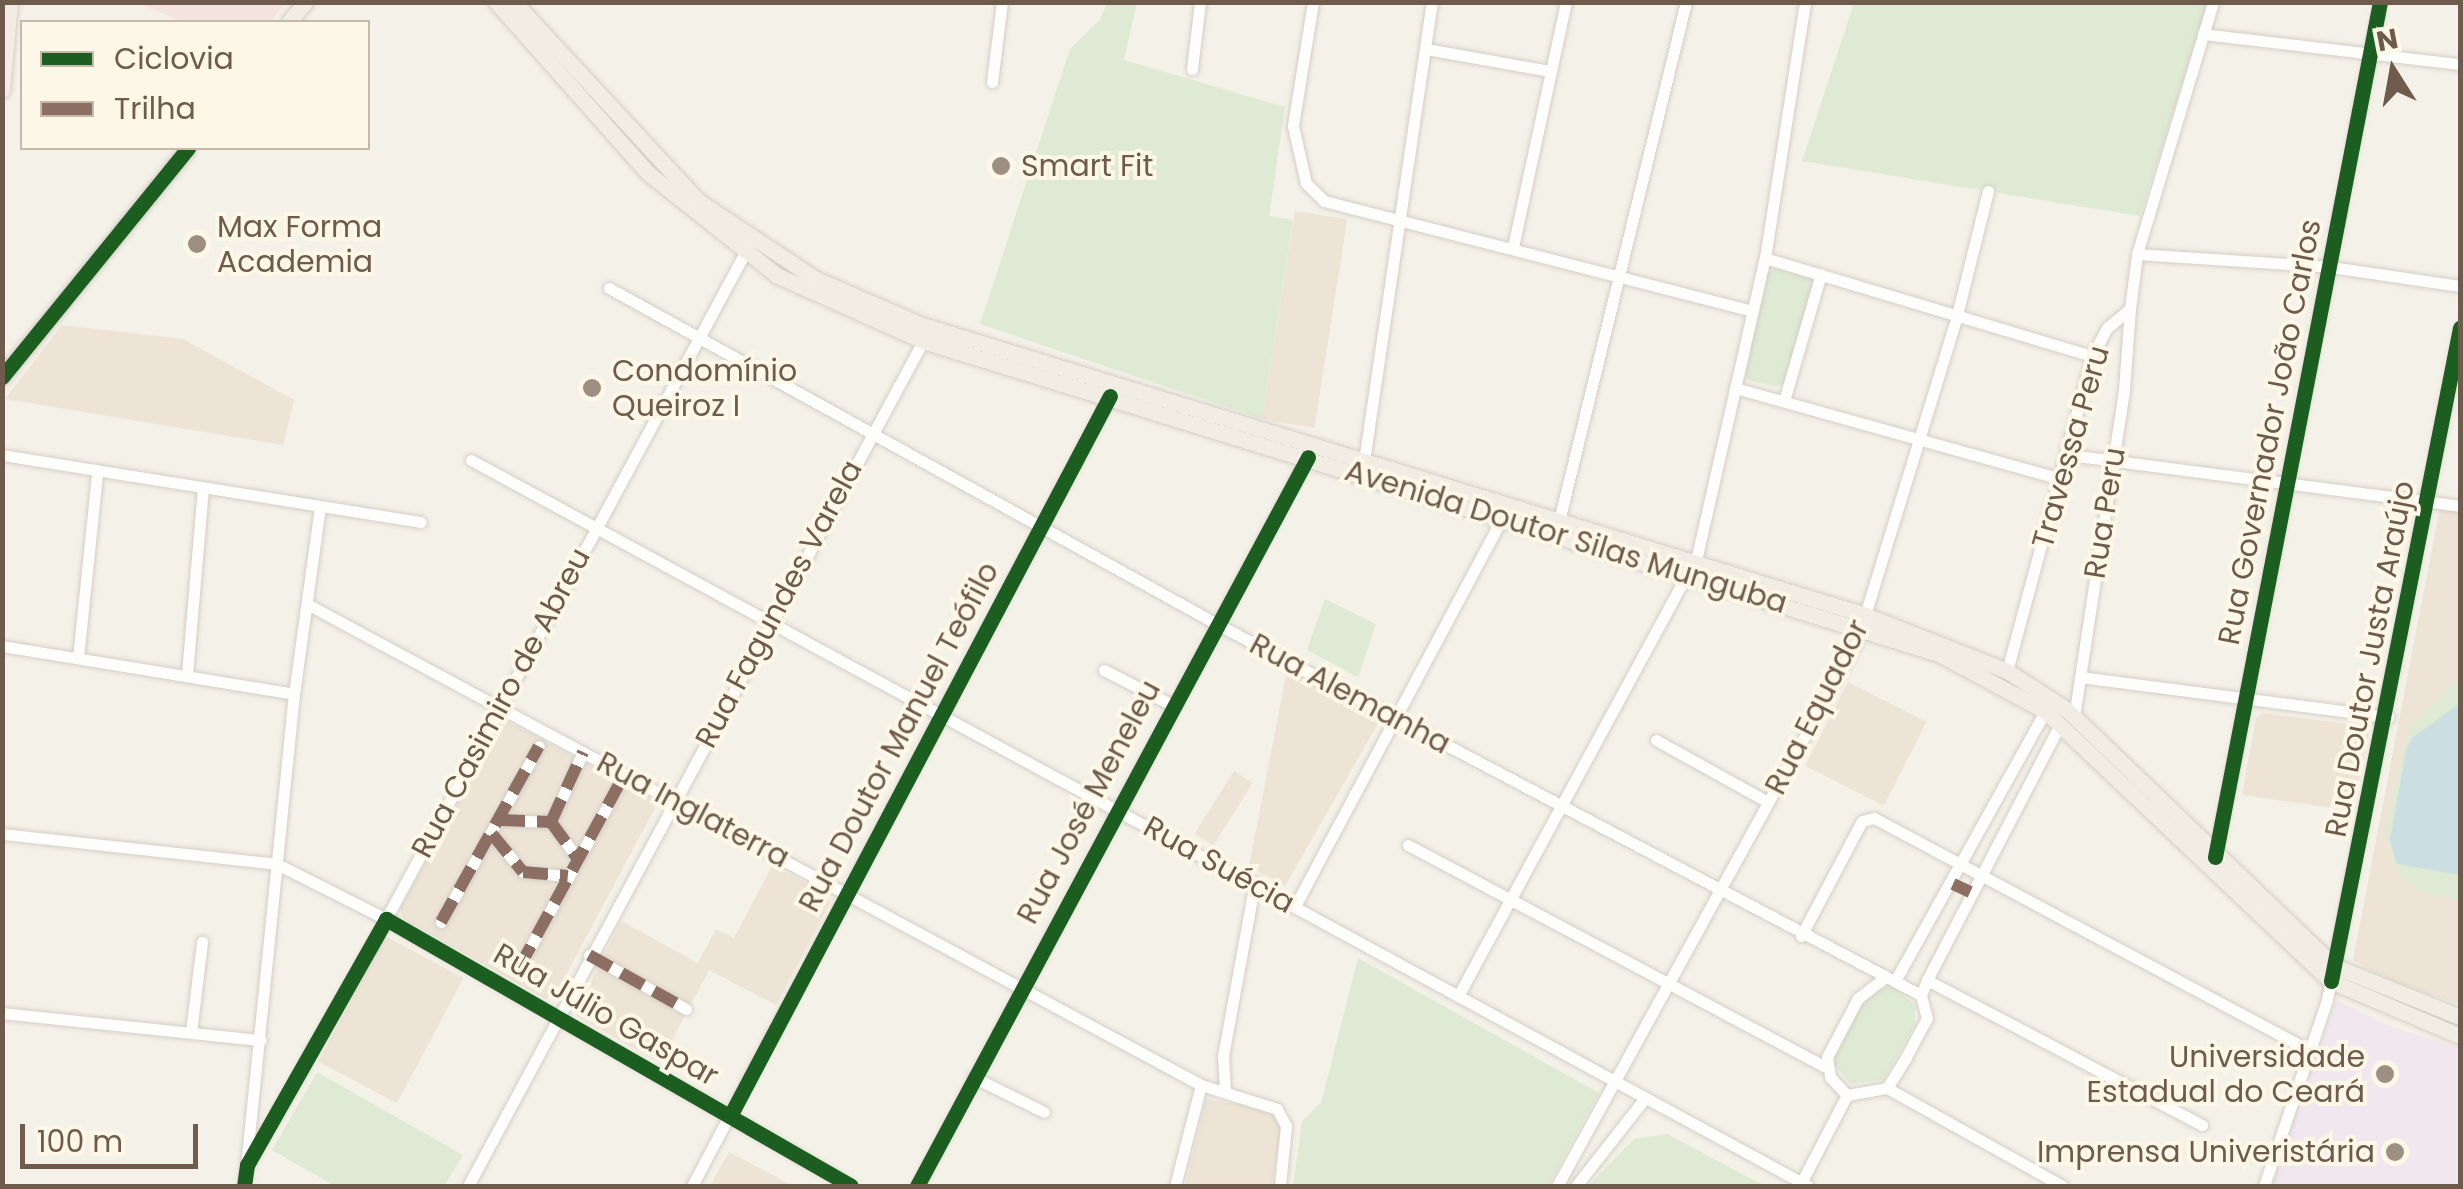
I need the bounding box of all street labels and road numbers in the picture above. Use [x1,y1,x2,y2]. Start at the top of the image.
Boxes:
street label: Rua Governador João Carlos [2211,216,2329,648]
street label: Travessa Peru [2025,342,2117,552]
street label: Rua Peru [2077,445,2133,581]
street label: Avenida Doutor Silas Munguba [1341,452,1791,622]
street label: Rua Fagundes Varela [688,454,870,754]
street label: Rua Doutor Justa Araújo [2318,478,2422,840]
street label: Rua Casimiro de Abreu [404,542,598,864]
street label: Rua Doutor Manuel Teófilo [791,556,1007,918]
street label: Rua Equador [1757,613,1877,801]
street label: Rua Alemanha [1244,626,1456,762]
street label: Rua José Meneleu [1010,674,1168,930]
street label: Rua Inglaterra [591,744,795,876]
street label: Rua Suécia [1137,809,1301,921]
street label: Rua Júlio Gaspar [487,936,725,1094]

